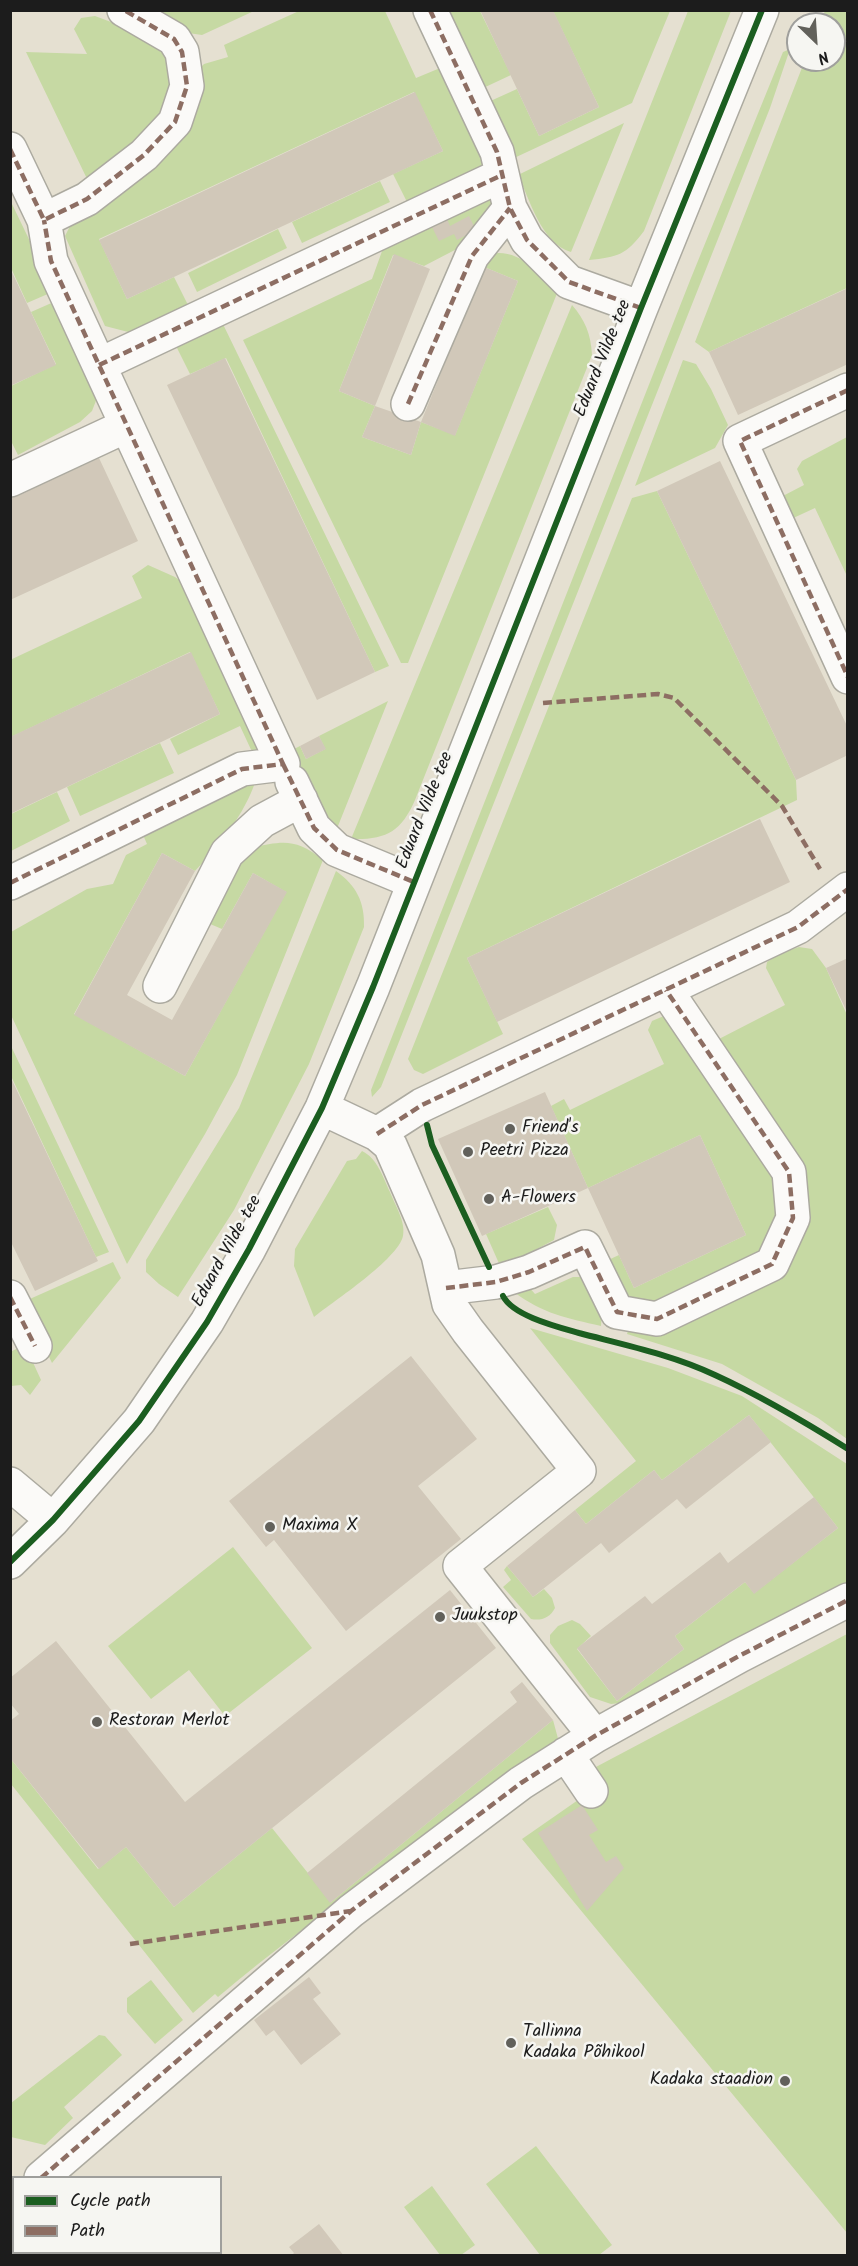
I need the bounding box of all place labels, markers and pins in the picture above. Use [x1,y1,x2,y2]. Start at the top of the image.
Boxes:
place label: Friend's [522,1118,579,1140]
marker: Friend's [503,1122,517,1136]
place label: Peetri Pizza [480,1141,569,1163]
marker: Peetri Pizza [461,1145,475,1159]
place label: A-Flowers [501,1188,576,1210]
marker: A-Flowers [482,1192,496,1206]
place label: Maxima X [282,1516,358,1538]
marker: Maxima X [263,1520,277,1534]
place label: Juukstop [452,1606,518,1628]
marker: Juukstop [433,1610,447,1624]
place label: Restoran Merlot [109,1711,229,1733]
marker: Restoran Merlot [90,1715,104,1729]
place label: Tallinna Kadaka Põhikool [523,2022,645,2064]
marker: Tallinna Kadaka Põhikool [504,2036,518,2050]
place label: Kadaka staadion [650,2070,773,2092]
marker: Kadaka staadion [778,2074,792,2088]

